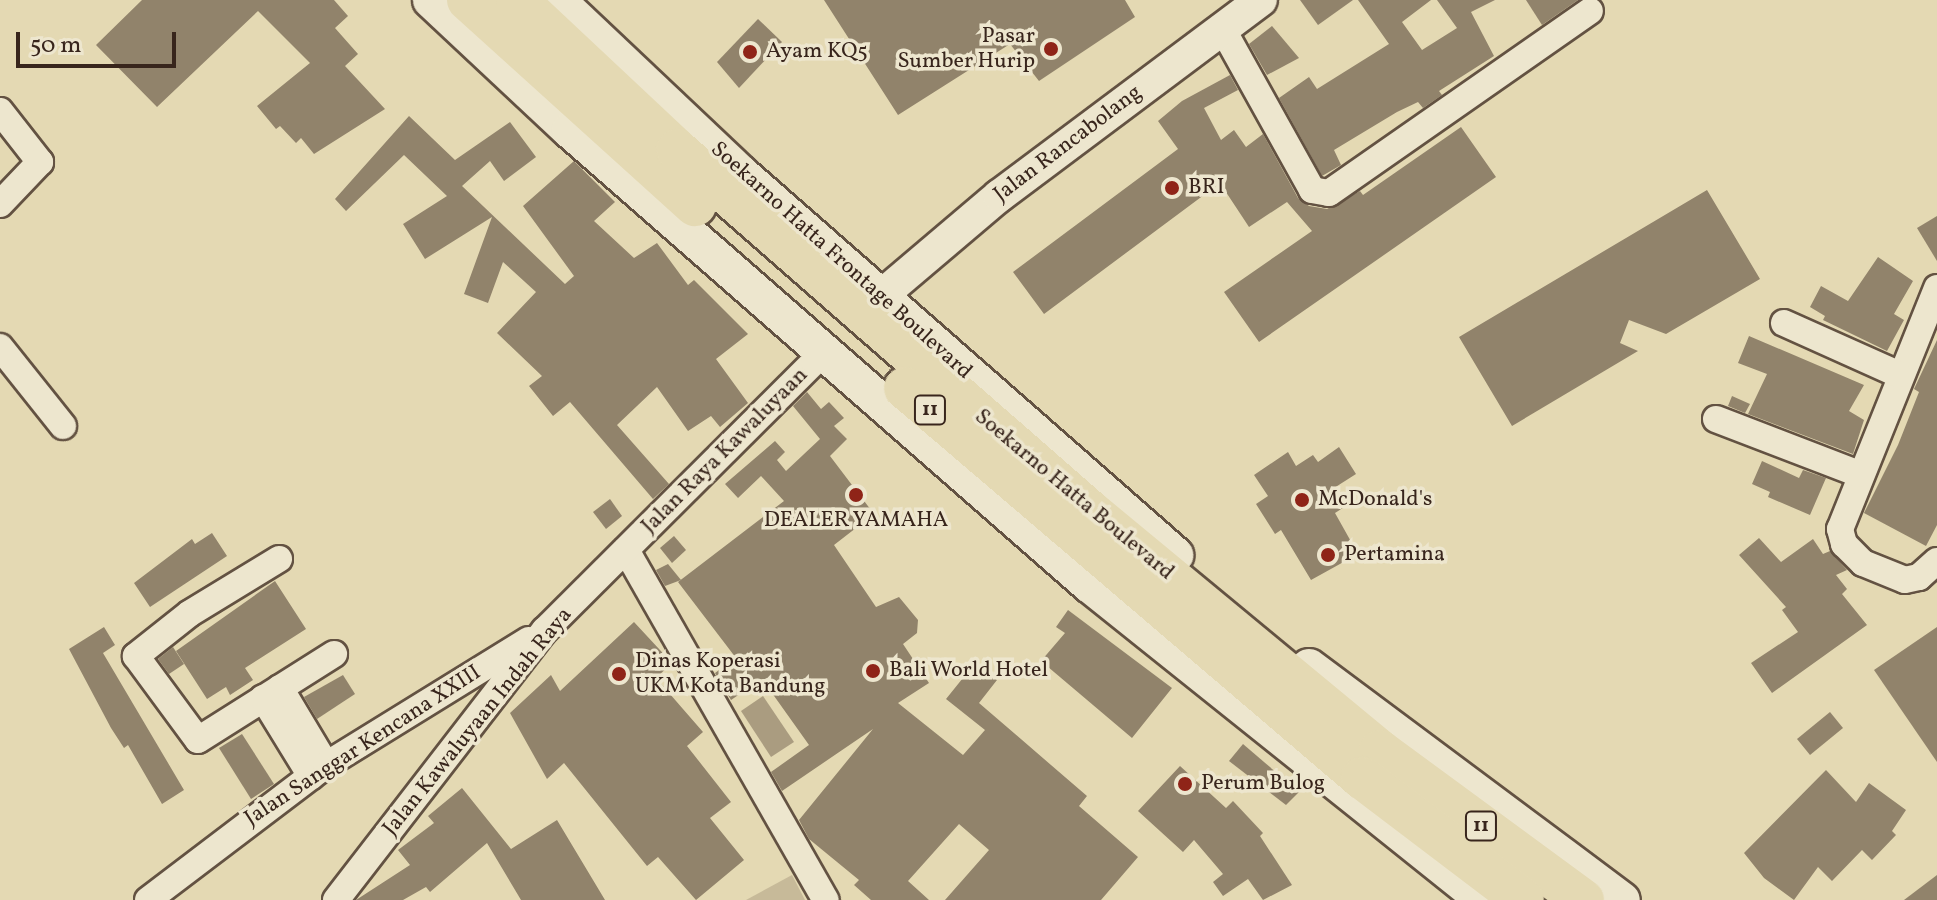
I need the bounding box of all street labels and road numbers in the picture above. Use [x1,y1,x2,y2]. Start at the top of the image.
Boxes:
street label: Jalan Rancabolang [989,80,1147,208]
street label: Soekarno Hatta Frontage Boulevard [705,137,977,385]
street label: Jalan Raya Kawaluyaan [636,362,814,540]
road number: 11 [912,394,948,426]
street label: Soekarno Hatta Boulevard [969,404,1179,586]
street label: Jalan Kawaluyaan Indah Raya [378,603,578,841]
street label: Jalan Sanggar Kencana XXIII [240,660,486,832]
road number: 11 [1463,810,1499,842]

